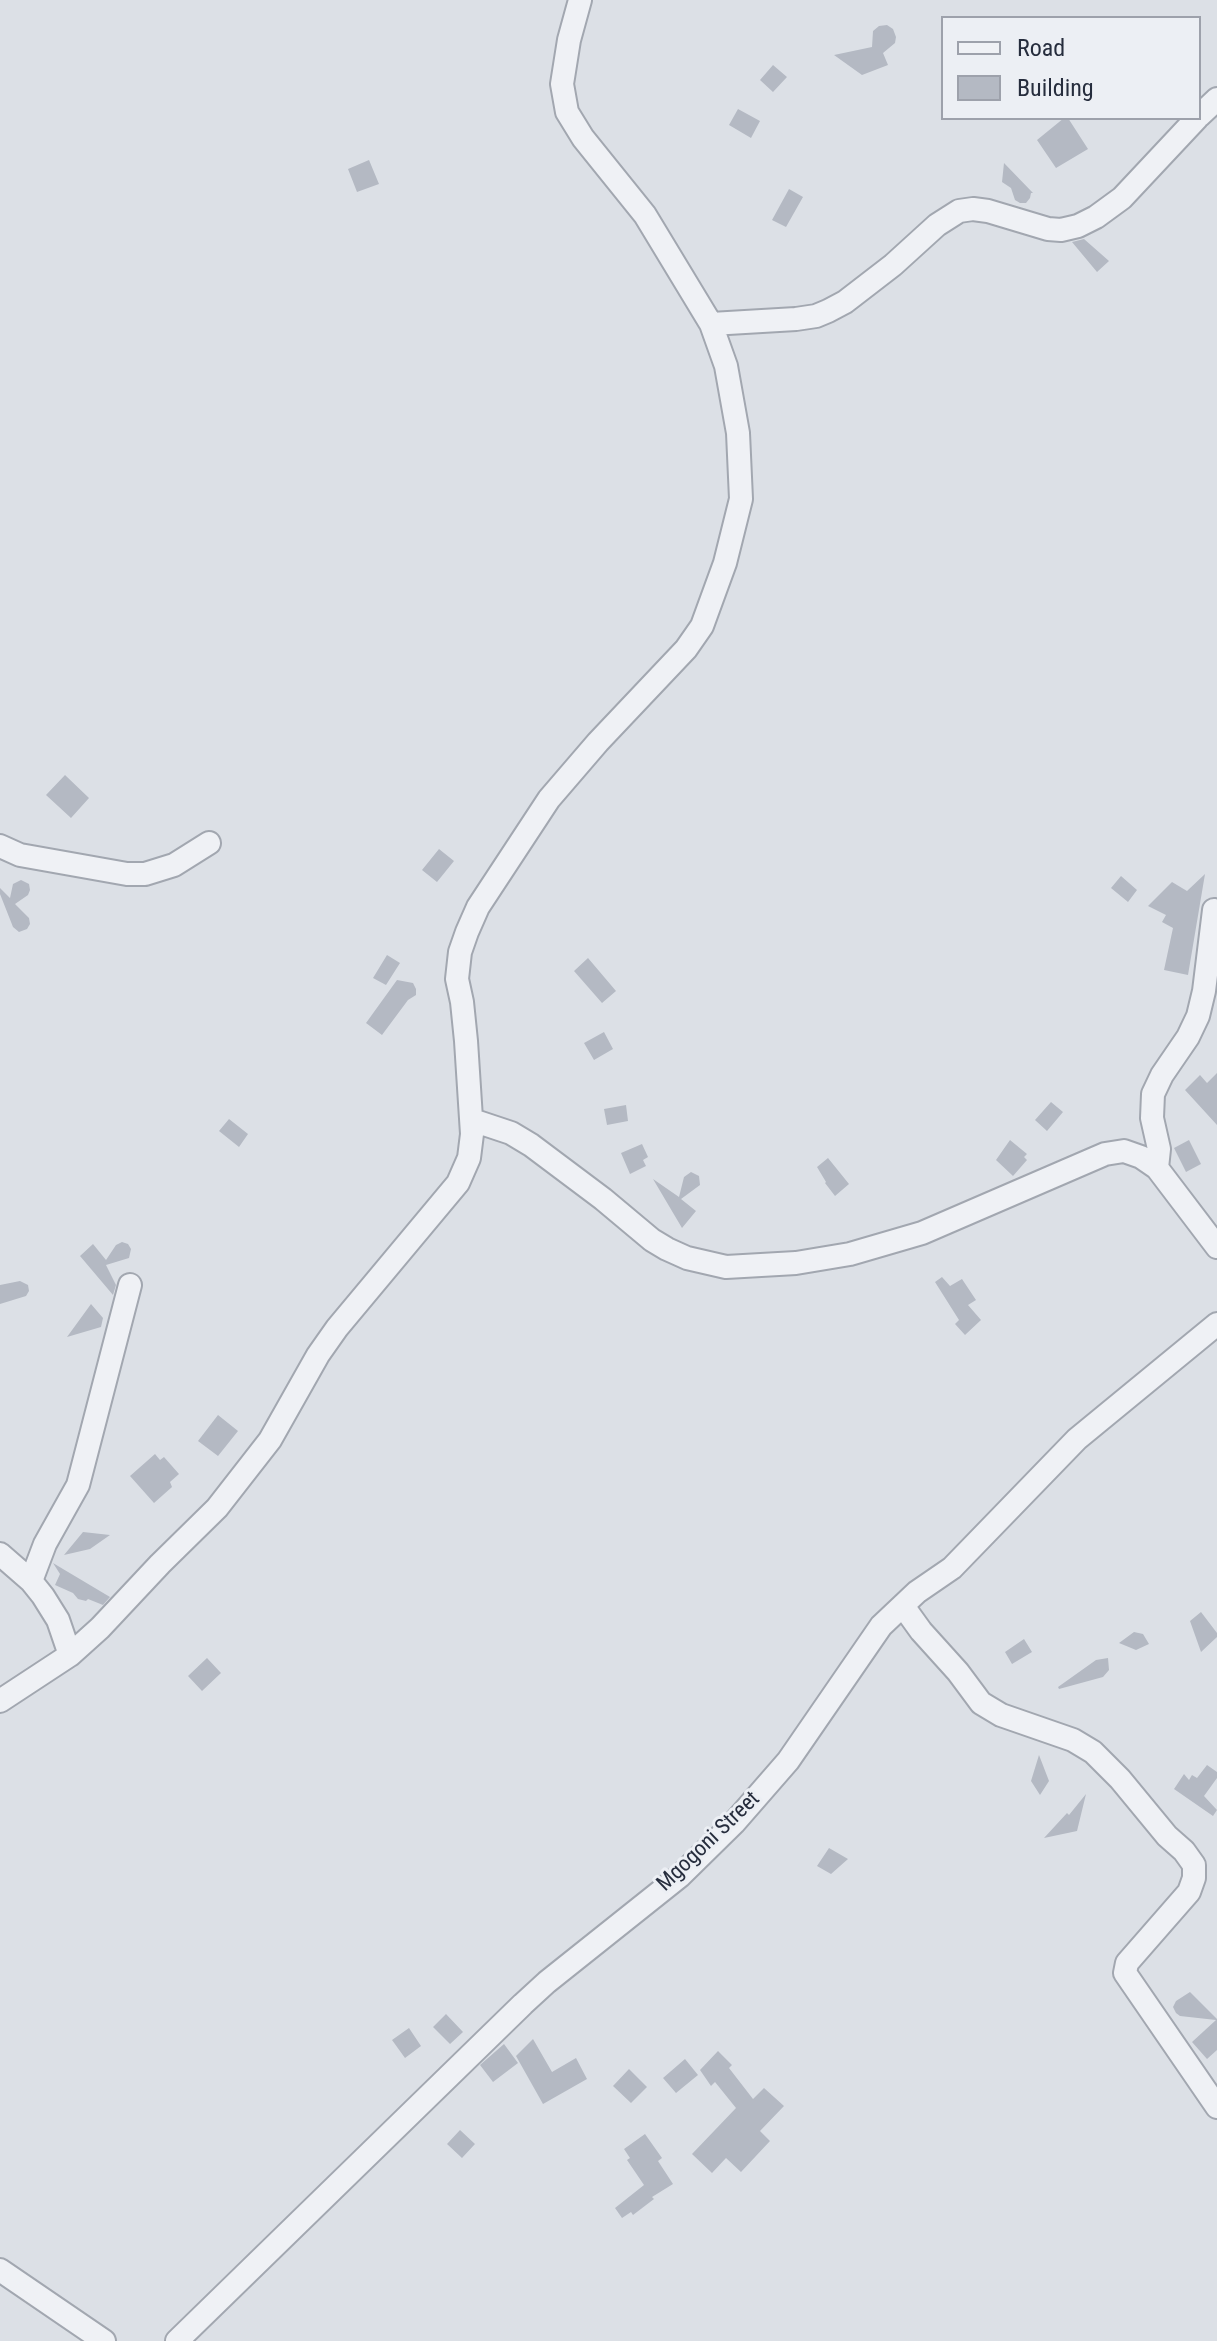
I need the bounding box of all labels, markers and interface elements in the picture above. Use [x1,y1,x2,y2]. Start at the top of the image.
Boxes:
legend [941,16,1201,120]
text: Road [1017,34,1065,62]
text: Building [1017,74,1094,102]
street label: Mgogoni Street [652,1786,766,1898]

